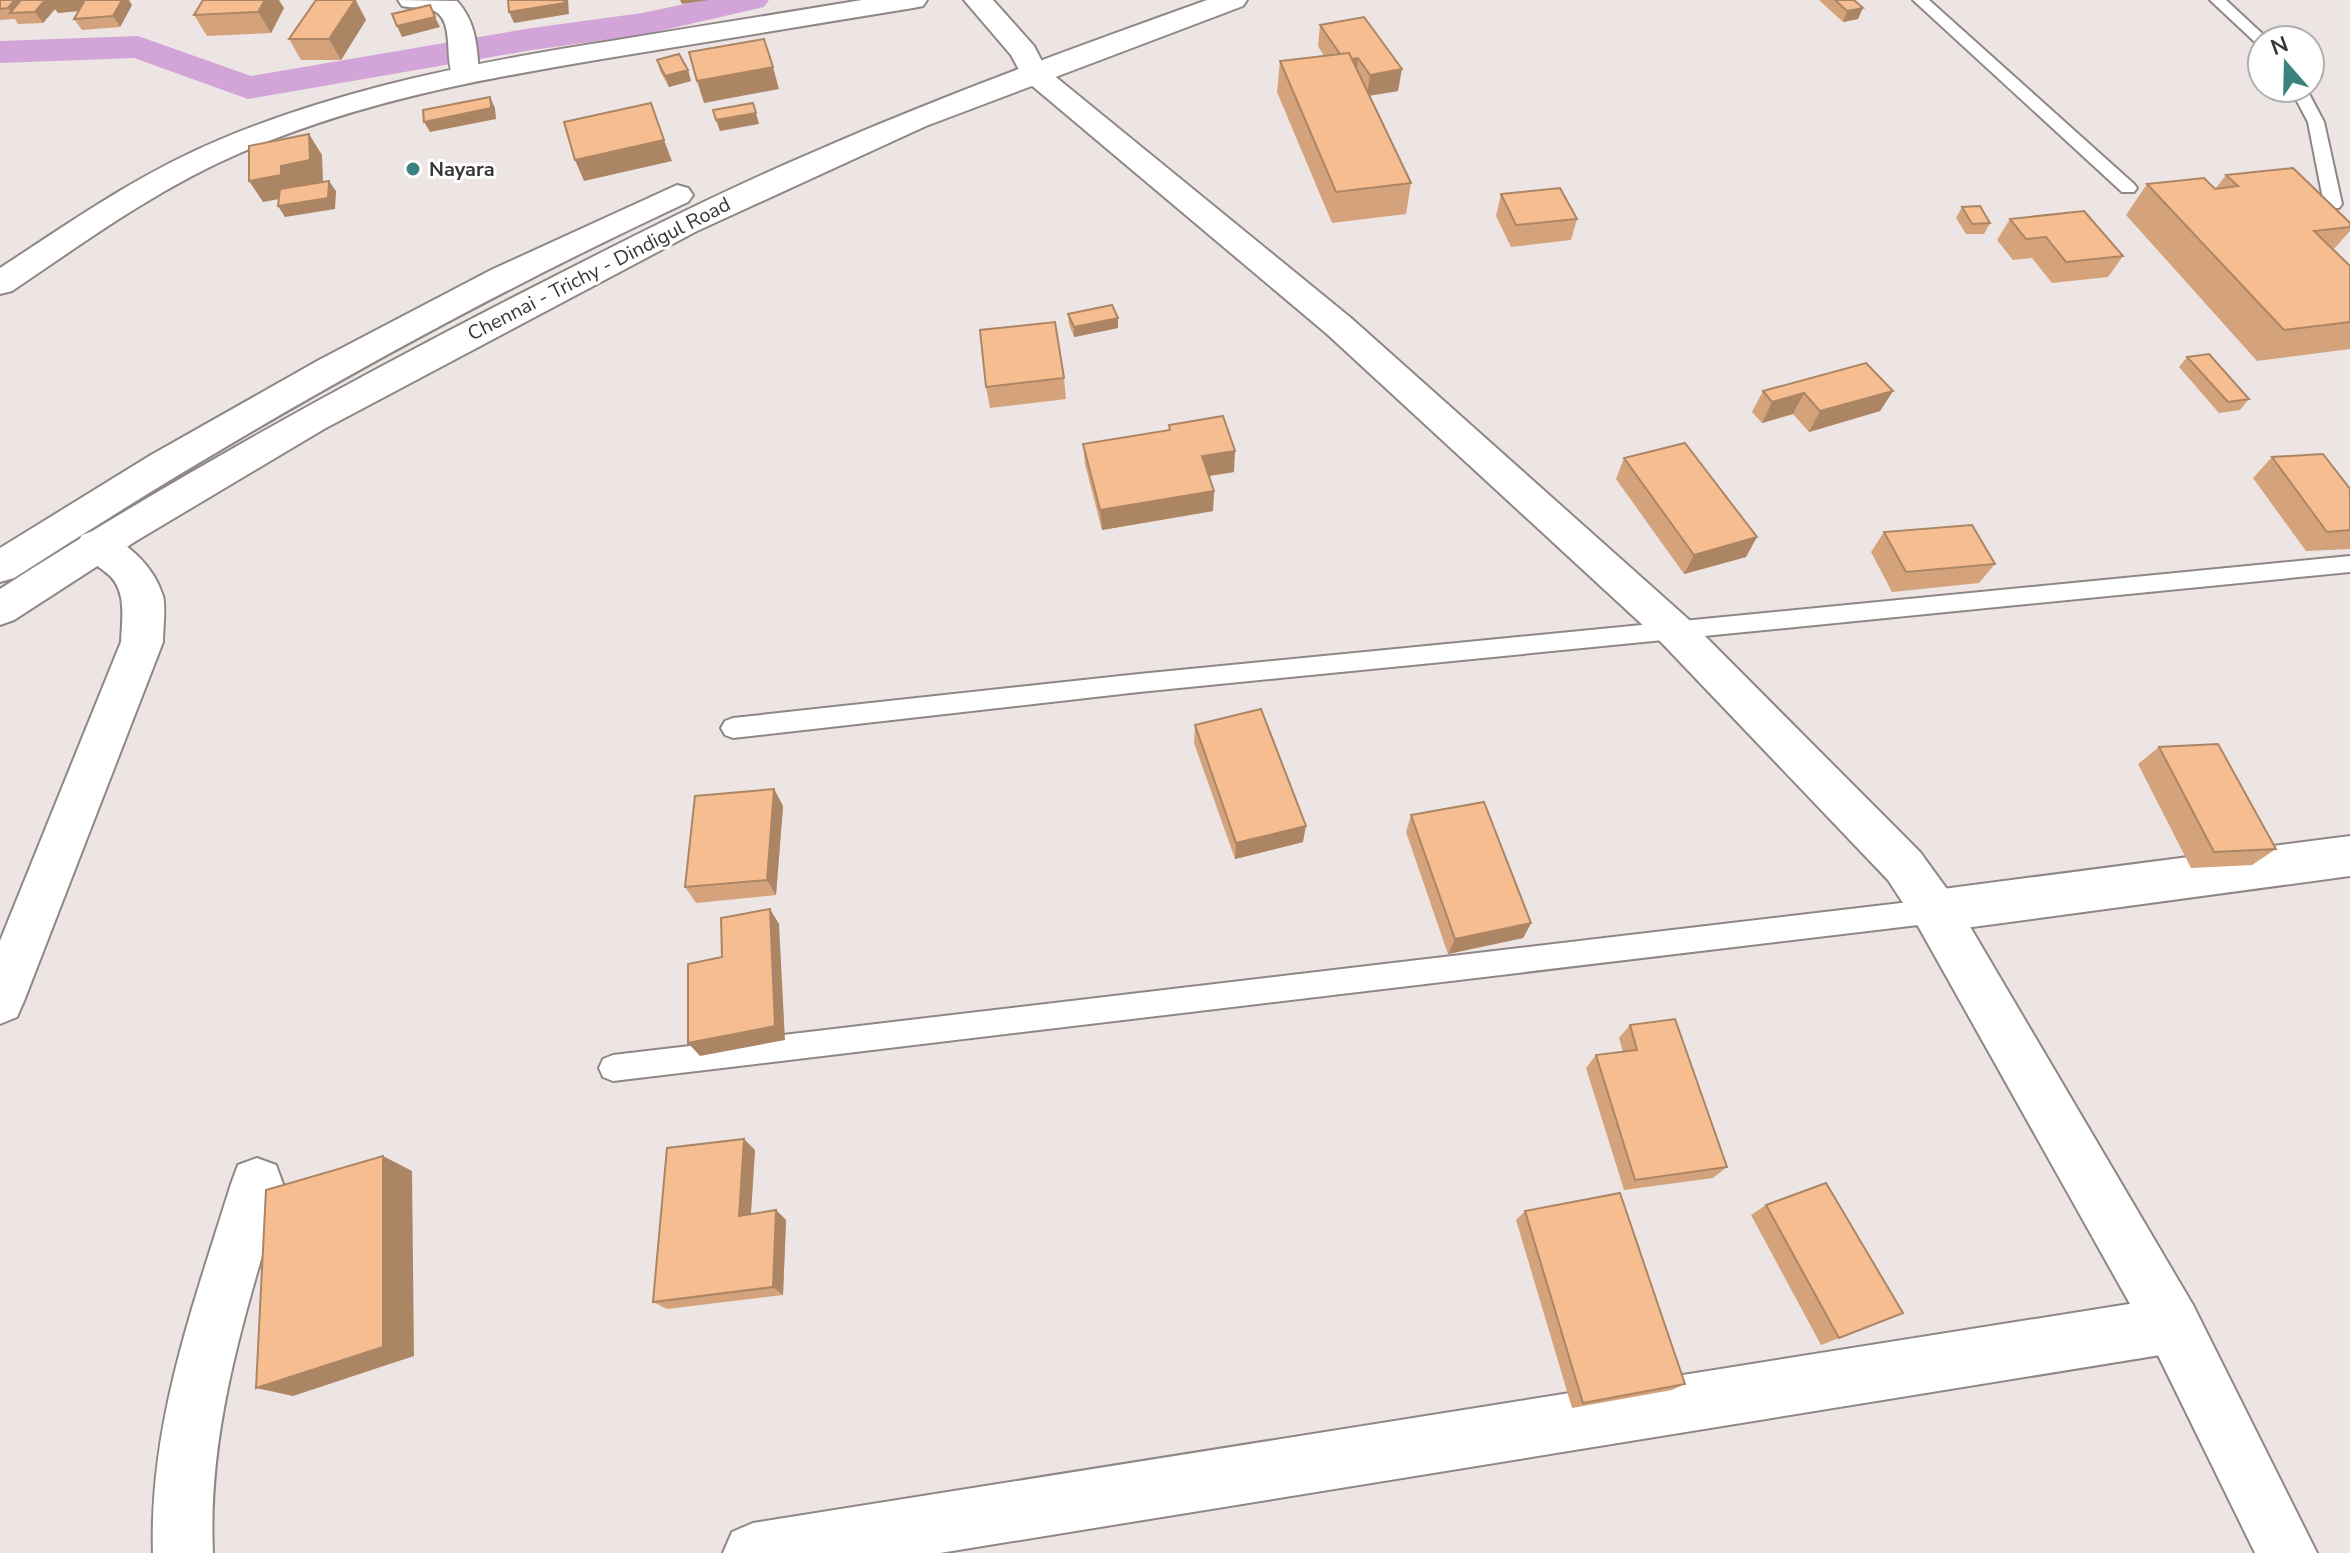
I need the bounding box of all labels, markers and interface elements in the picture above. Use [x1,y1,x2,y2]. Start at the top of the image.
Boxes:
north arrow [2246,24,2326,104]
text: N [2267,29,2292,63]
place label: Nayara [429,156,495,183]
marker: Nayara [404,160,422,178]
street label: Chennai - Trichy - Dindigul Road [463,191,735,347]

